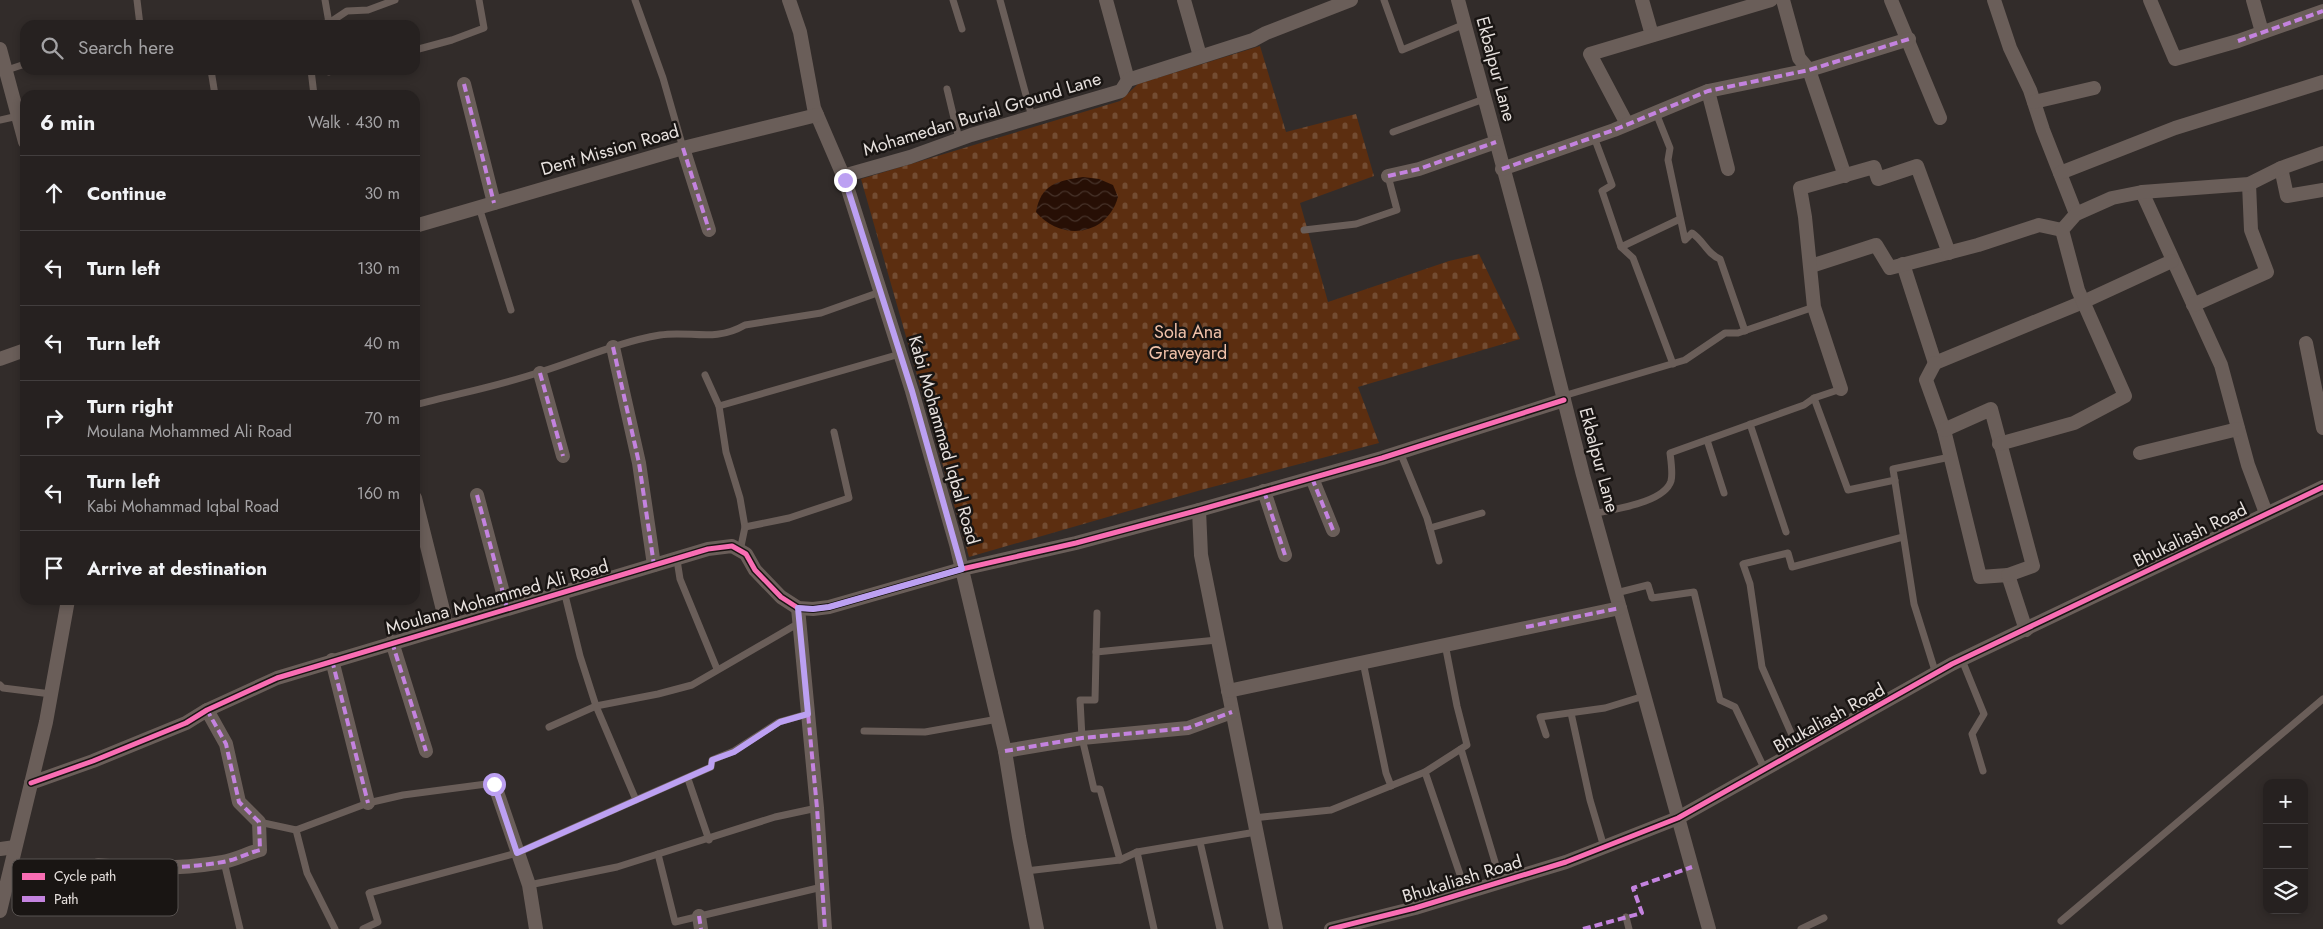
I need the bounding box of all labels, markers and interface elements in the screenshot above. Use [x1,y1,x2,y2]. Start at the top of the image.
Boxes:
street label: Ekbalpur Lane [1470,14,1522,124]
search box [20,20,420,75]
icon: search [38,34,66,62]
text: Search here [78,34,174,61]
street label: Mohamedan Burial Ground Lane [860,65,1104,163]
text: 6 min [40,108,95,138]
text: Walk · 430 m [308,111,400,134]
street label: Dent Mission Road [538,118,682,182]
route end [834,169,857,192]
icon: ahead [40,179,68,207]
text: Continue [87,180,166,207]
text: 30 m [364,182,400,205]
icon: left [40,254,68,282]
text: Turn left [87,255,160,282]
text: 130 m [357,257,400,280]
park label: Sola Ana Graveyard [1149,319,1227,366]
icon: left [40,329,68,357]
text: Turn left [87,330,160,357]
text: 40 m [364,332,400,355]
street label: Kabi Mohammad Iqbal Road [902,333,986,547]
text: Turn right [87,393,173,420]
icon: right [40,404,68,432]
street label: Ekbalpur Lane [1573,405,1625,515]
text: 70 m [365,407,400,430]
text: Moulana Mohammed Ali Road [87,420,292,443]
text: Turn left [87,468,160,495]
icon: left [40,479,68,507]
text: 160 m [357,482,400,505]
text: Kabi Mohammad Iqbal Road [87,495,279,518]
street label: Bhukaliash Road [2129,496,2251,574]
street label: Moulana Mohammed Ali Road [383,553,611,641]
icon: arrive [40,554,68,582]
text: Arrive at destination [87,555,267,582]
street label: Bhukaliash Road [1768,677,1890,759]
route start [483,773,506,796]
map controls [2263,779,2308,914]
button: + [2263,779,2308,824]
button: − [2263,824,2308,869]
street label: Bhukaliash Road [1399,848,1525,910]
legend [12,859,178,916]
text: Cycle path [54,866,116,886]
button: layers [2263,869,2308,914]
text: Path [54,889,79,909]

